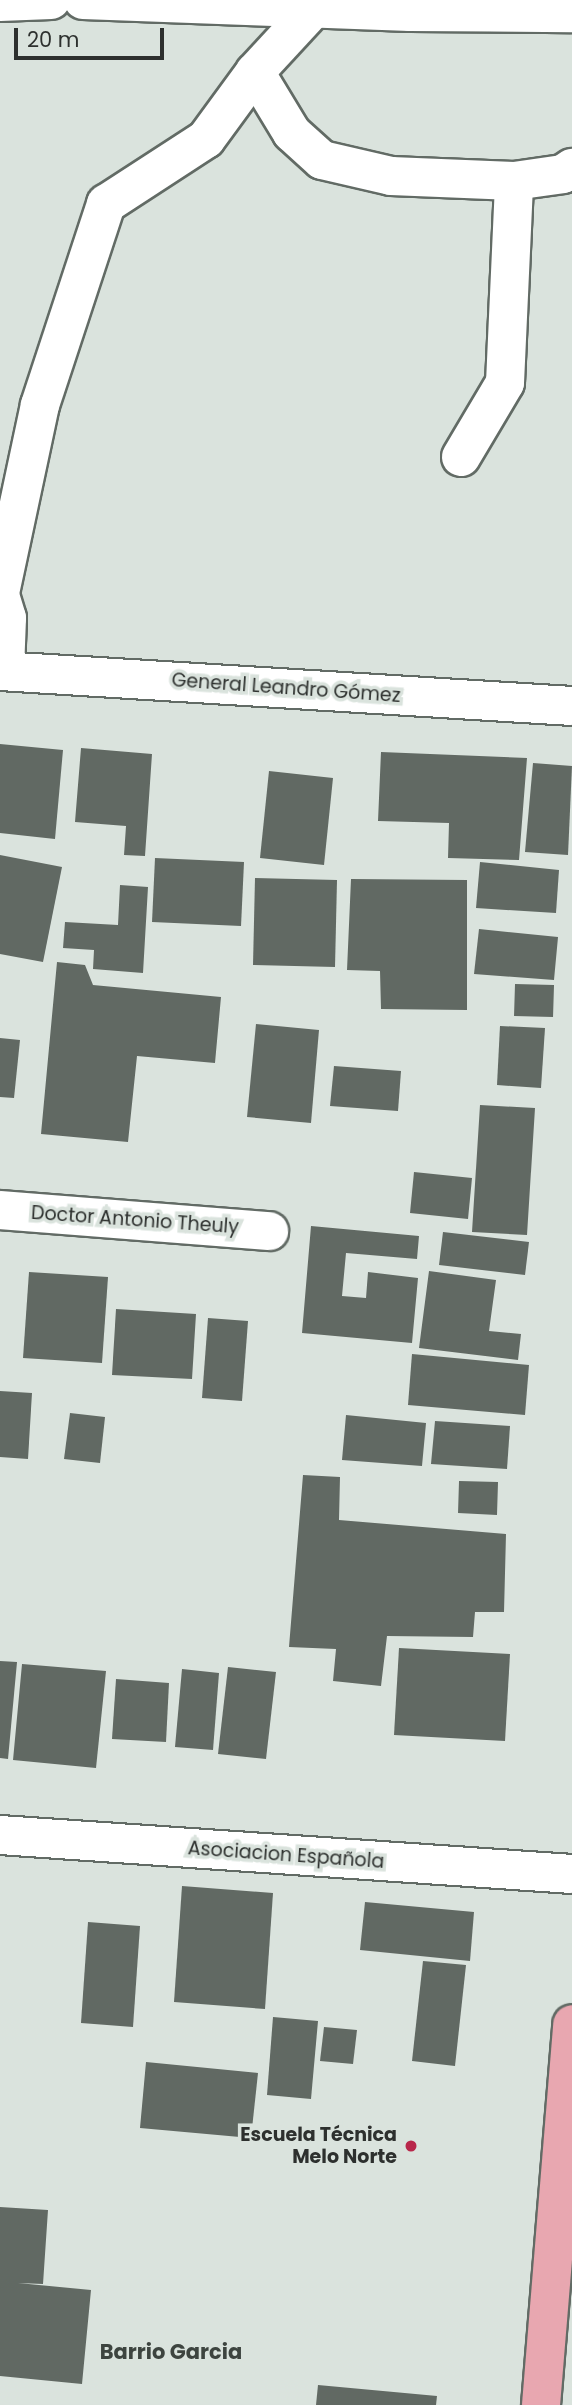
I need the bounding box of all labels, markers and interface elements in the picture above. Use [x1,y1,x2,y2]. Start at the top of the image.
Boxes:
scale bar [18,14,168,58]
text: 20 m [27,25,80,54]
street label: General Leandro Gómez [171,669,401,707]
street label: Doctor Antonio Theuly [30,1201,240,1239]
street label: Asociacion Española [187,1837,385,1873]
place label: Escuela Técnica Melo Norte [240,2124,397,2168]
marker: Escuela Técnica Melo Norte [403,2138,419,2154]
district label: Barrio Garcia [100,2339,242,2365]

